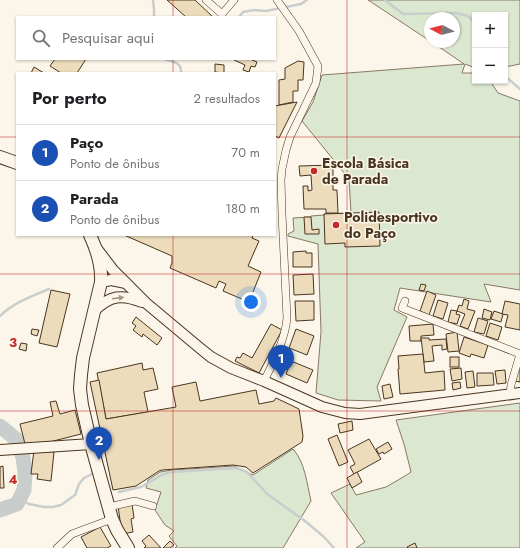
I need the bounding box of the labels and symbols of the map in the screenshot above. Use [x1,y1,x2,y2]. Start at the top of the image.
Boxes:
north arrow [424,12,460,48]
place label: Escola Básica de Parada [322,153,409,189]
marker: Escola Básica de Parada [309,166,319,176]
place label: Polidesportivo do Paço [344,207,438,243]
marker: Polidesportivo do Paço [331,220,341,230]
your location [241,292,261,312]
one-way arrow [112,295,124,301]
text: 3 [9,333,17,352]
pin: 1 [268,345,294,378]
pin: 2 [86,427,112,460]
text: 4 [8,470,18,489]

